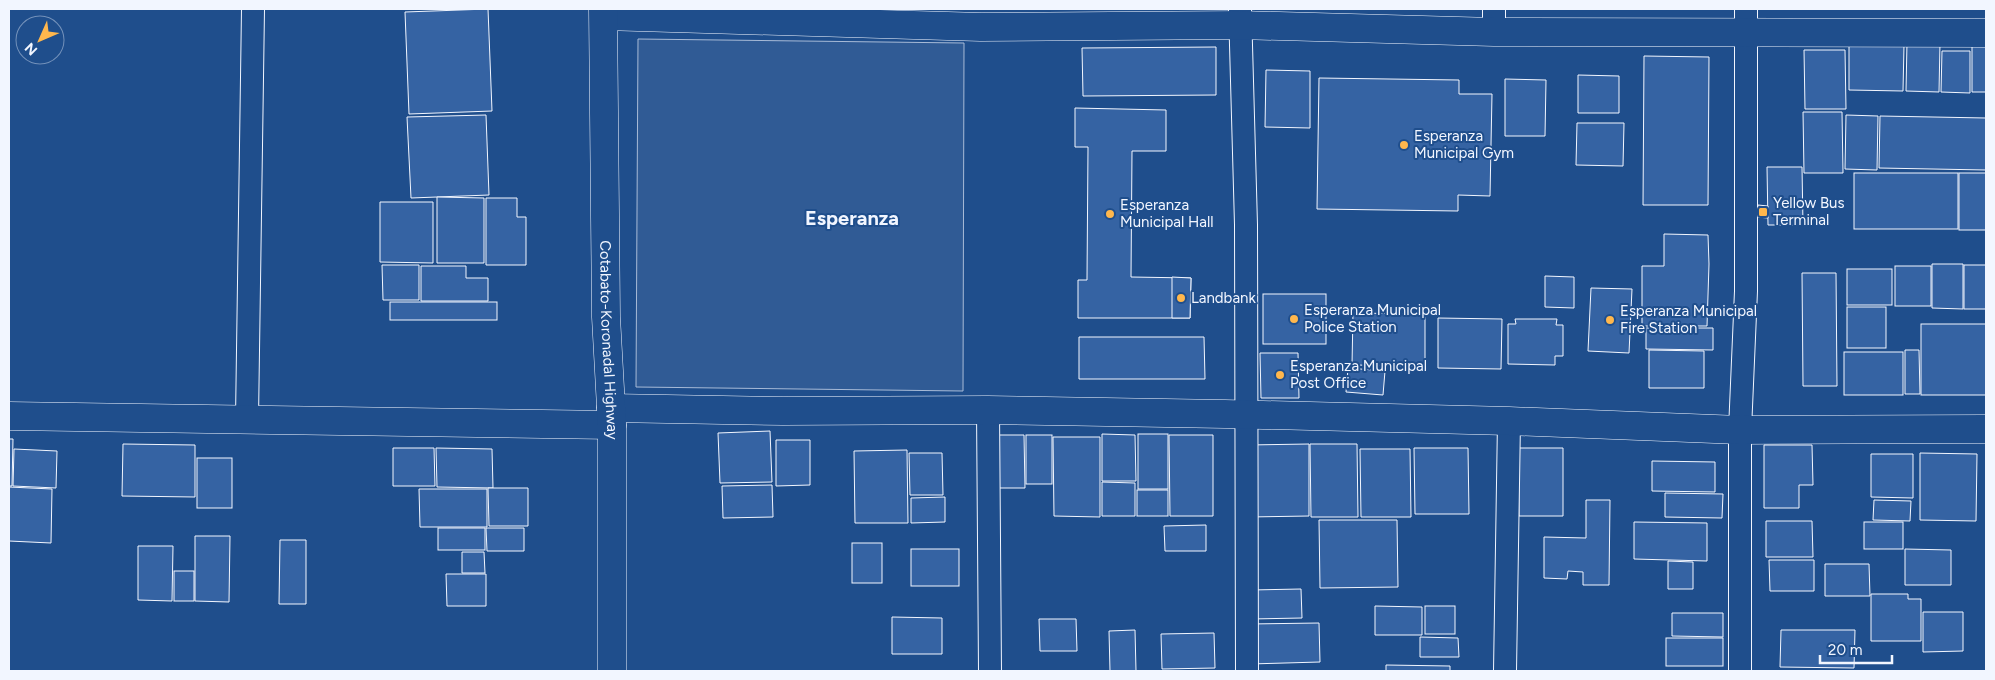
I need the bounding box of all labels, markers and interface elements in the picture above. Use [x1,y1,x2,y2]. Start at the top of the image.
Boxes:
north arrow [15,15,65,65]
text: N [21,39,41,59]
place label: Esperanza Municipal Gym [1414,127,1514,162]
marker: Esperanza Municipal Gym [1398,139,1410,151]
place label: Yellow Bus Terminal [1773,194,1844,229]
place label: Esperanza Municipal Hall [1120,196,1214,231]
district label: Esperanza [805,206,899,230]
marker: Yellow Bus Terminal [1757,206,1769,218]
marker: Esperanza Municipal Hall [1104,208,1116,220]
street label: Cotabato-Koronadal Highway [596,240,621,440]
place label: Landbank [1191,289,1256,307]
marker: Landbank [1175,292,1187,304]
place label: Esperanza Municipal Police Station [1304,301,1441,336]
place label: Esperanza Municipal Fire Station [1620,302,1757,337]
marker: Esperanza Municipal Police Station [1288,313,1300,325]
marker: Esperanza Municipal Fire Station [1604,314,1616,326]
place label: Esperanza Municipal Post Office [1290,357,1427,392]
marker: Esperanza Municipal Post Office [1274,369,1286,381]
scale bar [1820,632,1892,664]
text: 20 m [1828,641,1862,659]

